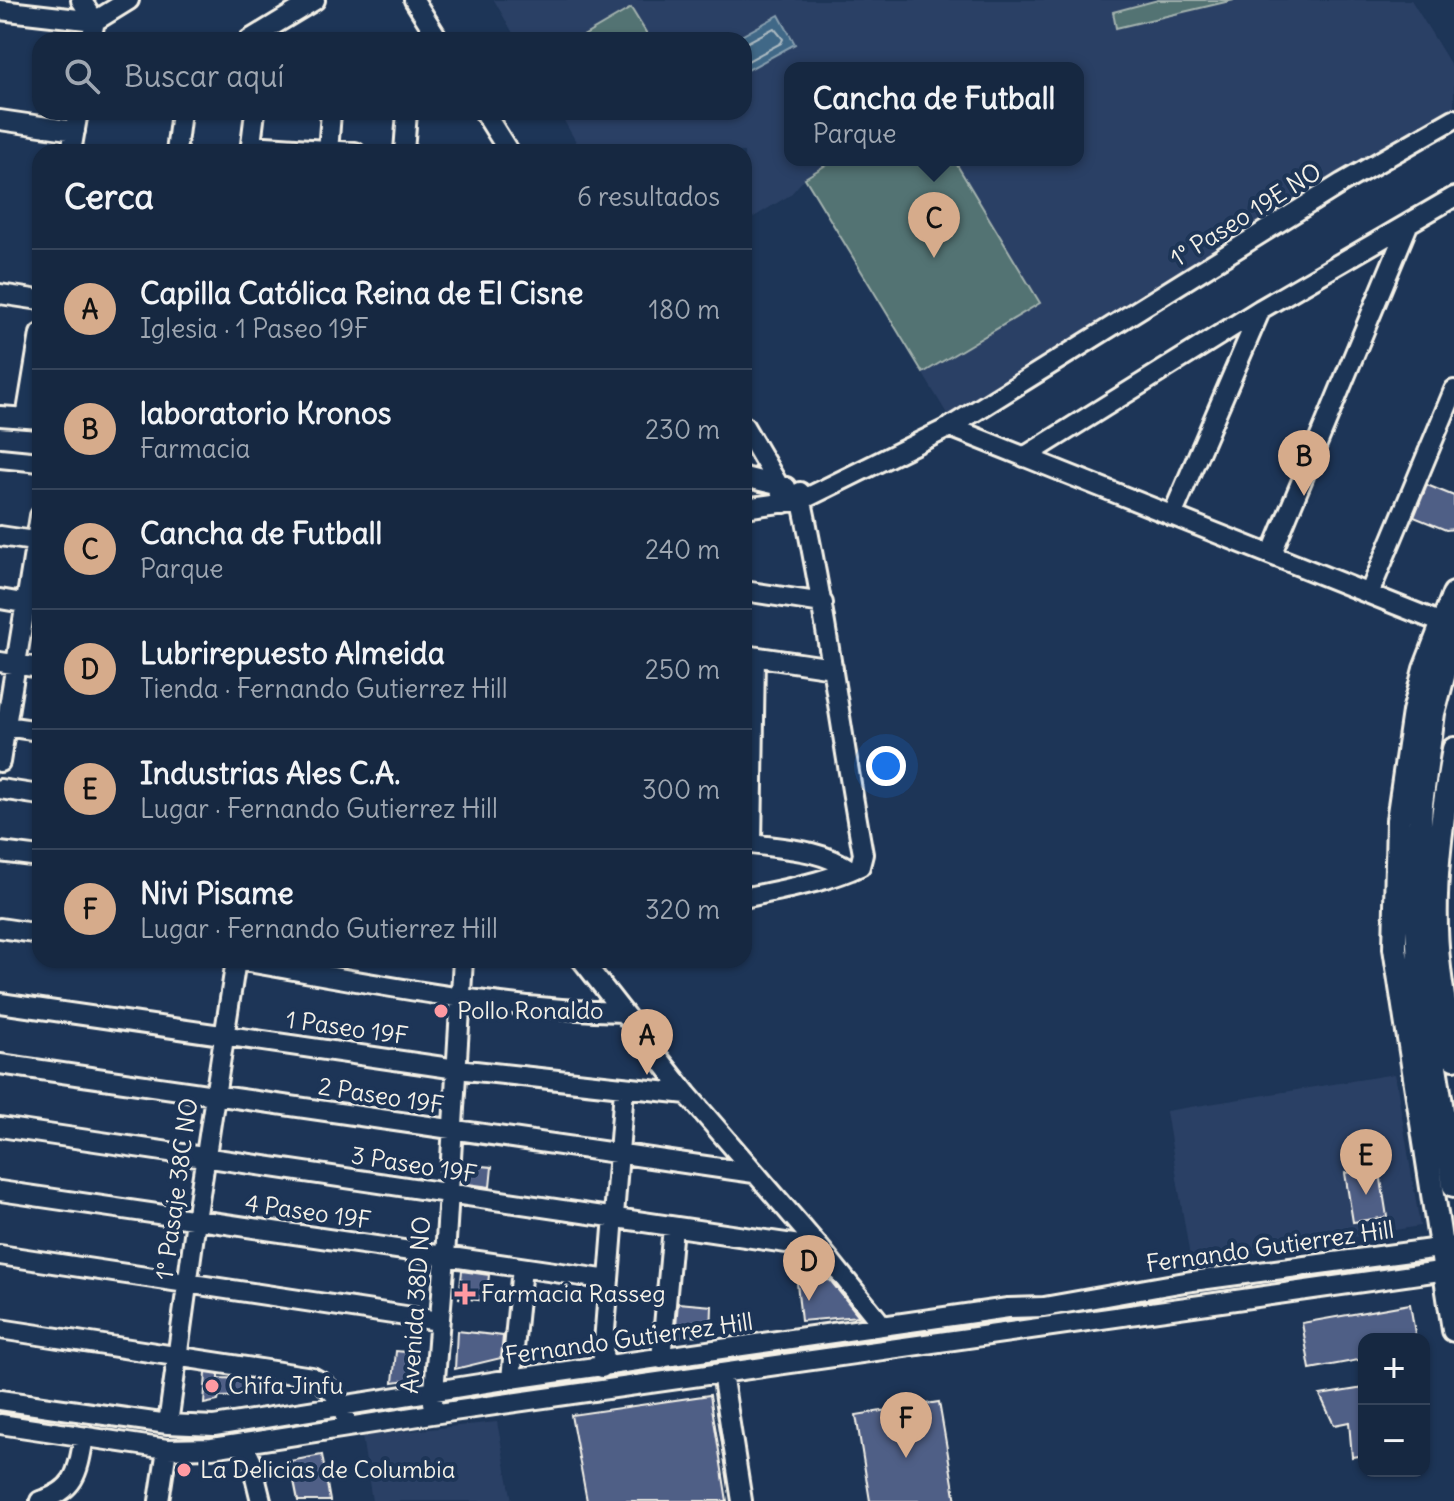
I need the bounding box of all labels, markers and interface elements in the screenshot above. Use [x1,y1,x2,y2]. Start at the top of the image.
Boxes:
search box [32,32,752,120]
icon: search [60,54,104,98]
text: Buscar aquí [124,57,284,95]
popup [784,62,1084,166]
text: Cancha de Futball [813,79,1055,117]
text: Parque [813,117,896,150]
street label: 1° Paseo 19E NO [1165,156,1326,272]
text: Cerca [64,175,154,218]
text: 6 resultados [577,180,720,213]
pin: C [908,192,960,258]
text: Capilla Católica Reina de El Cisne [140,274,583,312]
text: A [82,293,98,326]
text: 180 m [649,293,720,326]
text: Iglesia · 1 Paseo 19F [140,312,369,345]
text: laboratorio Kronos [140,394,392,432]
text: B [81,413,99,446]
text: 230 m [645,413,720,446]
pin: B [1278,430,1330,496]
text: Farmacia [140,432,250,465]
text: Cancha de Futball [140,514,382,552]
text: C [81,533,99,566]
text: 240 m [645,533,720,566]
text: Parque [140,552,224,585]
text: Lubrirepuesto Almeida [140,634,445,672]
text: D [81,653,99,686]
text: 250 m [645,653,720,686]
text: Tienda · Fernando Gutierrez Hill [140,672,507,705]
your location [866,746,906,786]
text: Industrias Ales C.A. [140,754,400,792]
text: E [82,773,98,806]
text: 300 m [642,773,720,806]
text: Lugar · Fernando Gutierrez Hill [140,792,498,825]
text: Nivi Pisame [140,874,294,912]
text: F [83,893,97,926]
text: 320 m [645,893,720,926]
text: Lugar · Fernando Gutierrez Hill [140,912,498,945]
place label: Pollo Ronaldo [457,995,604,1025]
marker: Pollo Ronaldo [432,1002,450,1020]
street label: 1 Paseo 19F [284,1004,410,1050]
pin: A [621,1009,673,1075]
street label: 2 Paseo 19F [316,1070,446,1120]
street label: 1° Pasaje 38C NO [148,1096,204,1282]
pin: E [1340,1129,1392,1195]
street label: 3 Paseo 19F [349,1139,479,1189]
street label: 4 Paseo 19F [243,1187,373,1235]
street label: Fernando Gutierrez Hill [1144,1214,1396,1278]
street label: Avenida 38D NO [394,1215,436,1395]
pin: D [783,1235,835,1301]
place label: Farmacia Rasseg [481,1278,666,1308]
marker: Farmacia Rasseg [456,1285,474,1303]
street label: Fernando Gutierrez Hill [503,1306,755,1370]
map controls [1358,1333,1430,1477]
button: + [1358,1333,1430,1405]
place label: Chifa Jinfu [228,1370,343,1400]
marker: Chifa Jinfu [203,1377,221,1395]
pin: F [880,1392,932,1458]
button: − [1358,1405,1430,1477]
place label: La Delicias de Columbia [200,1454,455,1484]
marker: La Delicias de Columbia [175,1461,193,1479]

